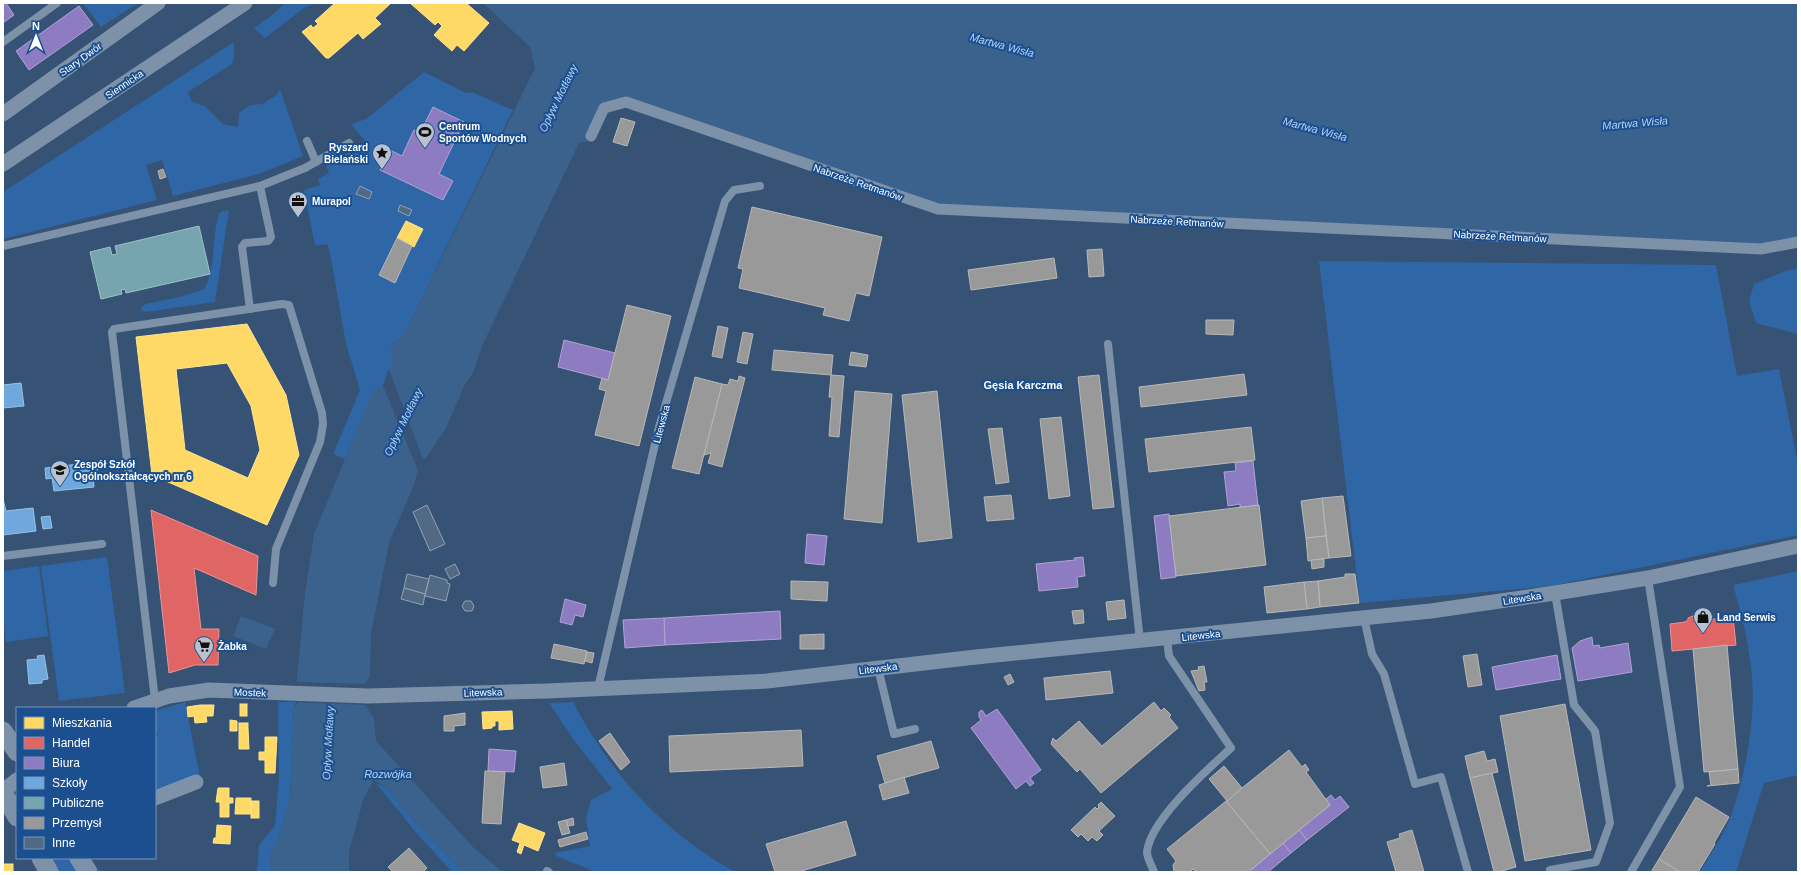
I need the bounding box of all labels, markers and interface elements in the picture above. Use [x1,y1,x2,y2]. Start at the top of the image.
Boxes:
north arrow [16,16,56,56]
text: N [32,20,40,32]
water label: Martwa Wisła [969,31,1035,59]
street label: Stary Dwór [57,40,104,78]
water label: Opływ Motławy [536,61,580,134]
street label: Siennicka [103,67,146,101]
water label: Martwa Wisła [1602,114,1668,132]
water label: Martwa Wisła [1282,115,1348,143]
sports icon: Centrum Sportów Wodnych [414,121,436,149]
place label: Centrum Sportów Wodnych [439,121,527,144]
place label: Ryszard Bielański [324,142,368,165]
place icon: Ryszard Bielański [371,142,393,170]
street label: Nabrzeże Retmanów [812,162,905,203]
office icon: Murapol [287,190,309,218]
place label: Murapol [312,196,351,207]
street label: Nabrzeże Retmanów [1130,214,1225,229]
street label: Nabrzeże Retmanów [1453,229,1548,244]
district label: Gęsia Karczma [984,379,1063,391]
water label: Opływ Motławy [381,385,425,458]
street label: Litewska [651,403,672,444]
school or university icon: Zespół Szkół Ogólnokształcących nr 6 [49,459,71,487]
place label: Zespół Szkół Ogólnokształcących nr 6 [74,459,192,482]
street label: Litewska [1502,590,1543,607]
shop icon: Land Serwis [1692,606,1714,634]
place label: Land Serwis [1717,612,1776,623]
street label: Litewska [1181,628,1221,643]
supermarket icon: Żabka [193,635,215,663]
place label: Żabka [218,640,247,652]
street label: Litewska [858,661,898,676]
street label: Mostek [234,686,267,699]
street label: Litewska [463,686,503,699]
water label: Opływ Motławy [320,704,336,780]
legend [16,707,156,859]
text: Mieszkania [52,716,112,730]
text: Handel [52,736,90,750]
text: Biura [52,756,80,770]
water label: Rozwójka [364,768,412,780]
text: Szkoły [52,776,87,790]
text: Publiczne [52,796,104,810]
text: Przemysł [52,816,102,830]
text: Inne [52,836,76,850]

